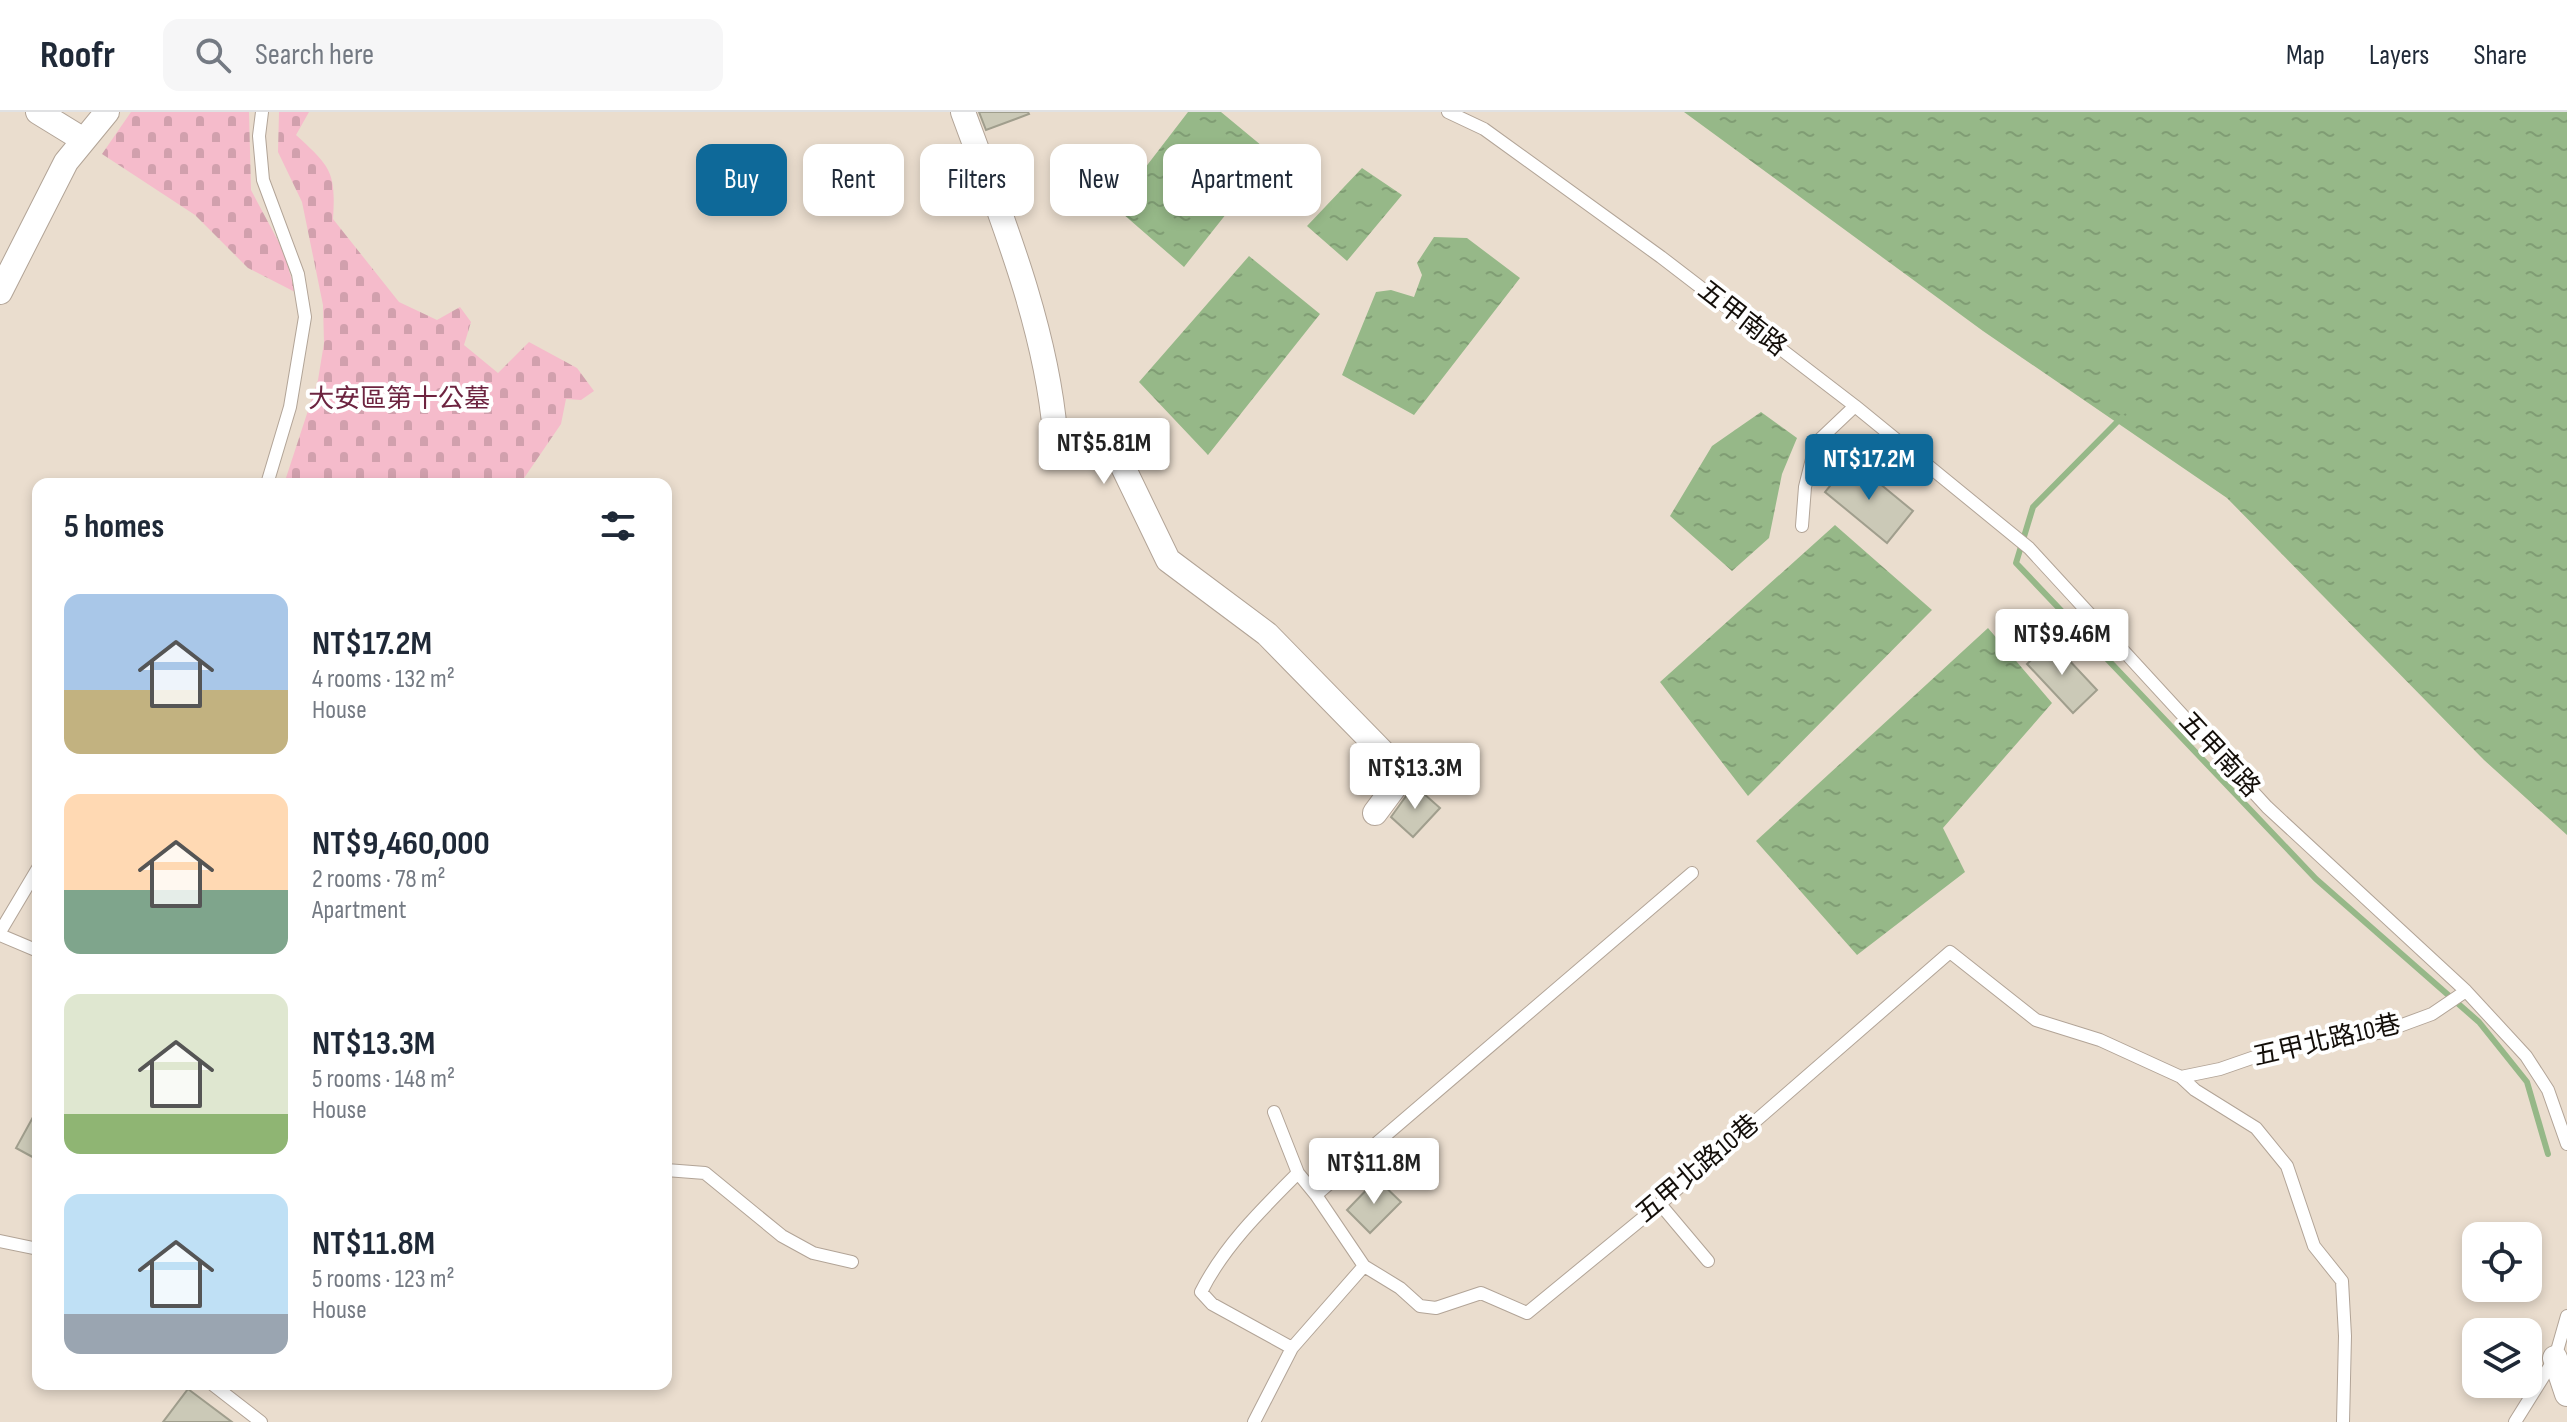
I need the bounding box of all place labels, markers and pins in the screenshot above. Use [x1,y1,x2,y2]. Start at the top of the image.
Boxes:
pin: NT$5.81M [1021,418,1187,486]
pin: NT$17.2M [1786,434,1952,502]
pin: NT$9.46M [1979,609,2145,677]
pin: NT$13.3M [1332,743,1498,811]
pin: NT$11.8M [1291,1138,1457,1206]

